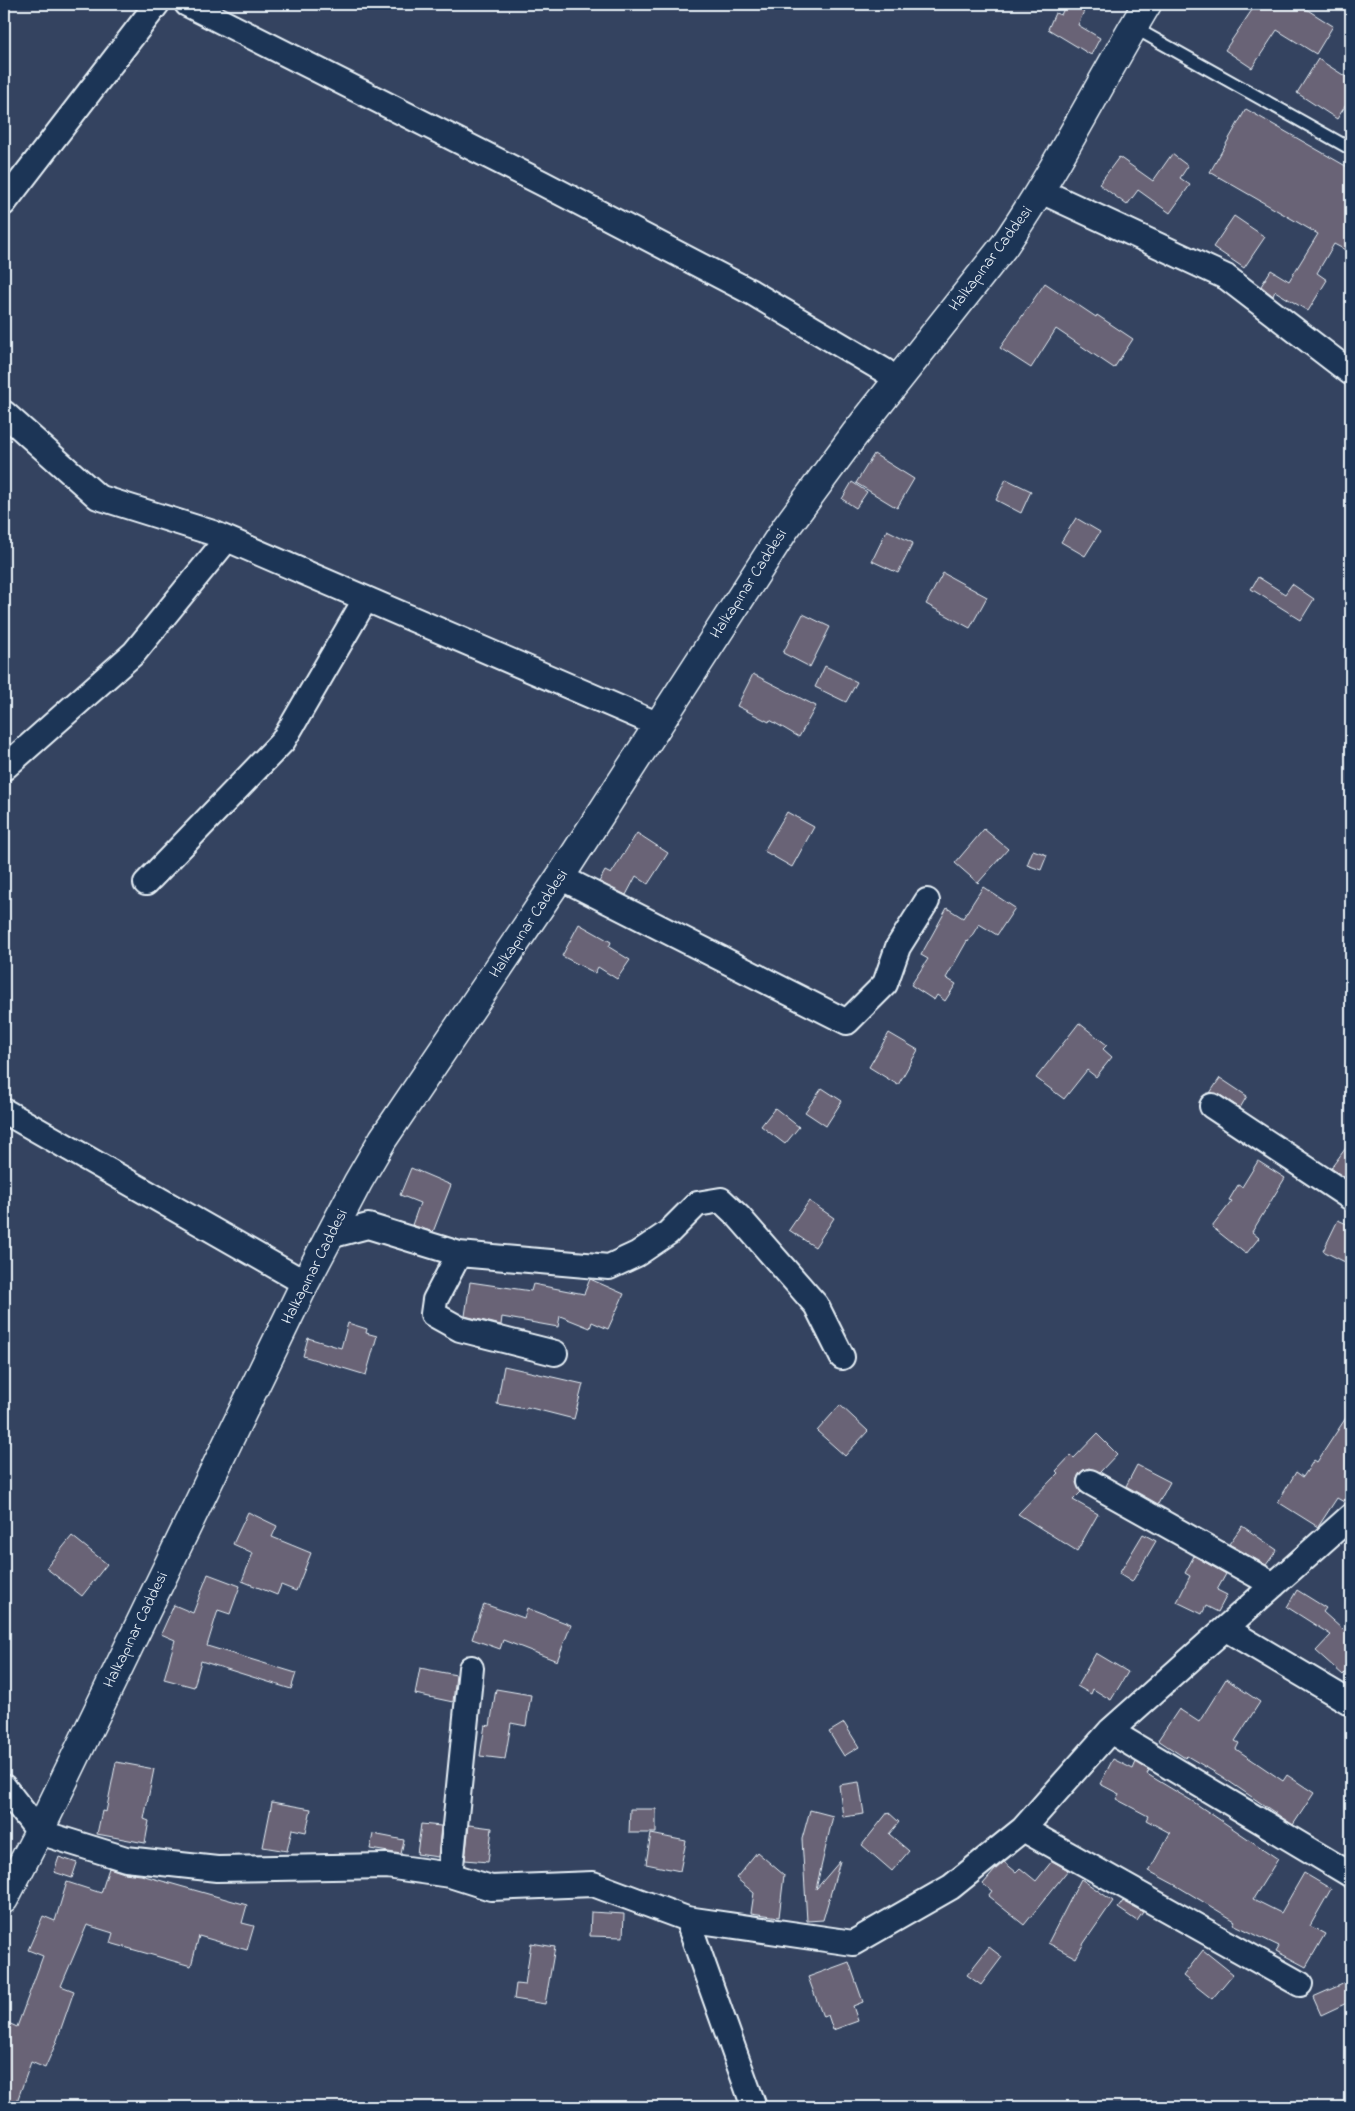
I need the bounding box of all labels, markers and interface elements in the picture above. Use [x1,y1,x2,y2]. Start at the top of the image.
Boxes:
street label: Halkapınar Caddesi [943,201,1039,317]
street label: Halkapınar Caddesi [704,524,794,644]
street label: Halkapınar Caddesi [484,865,575,983]
street label: Halkapınar Caddesi [275,1205,355,1329]
street label: Halkapınar Caddesi [97,1568,175,1692]

